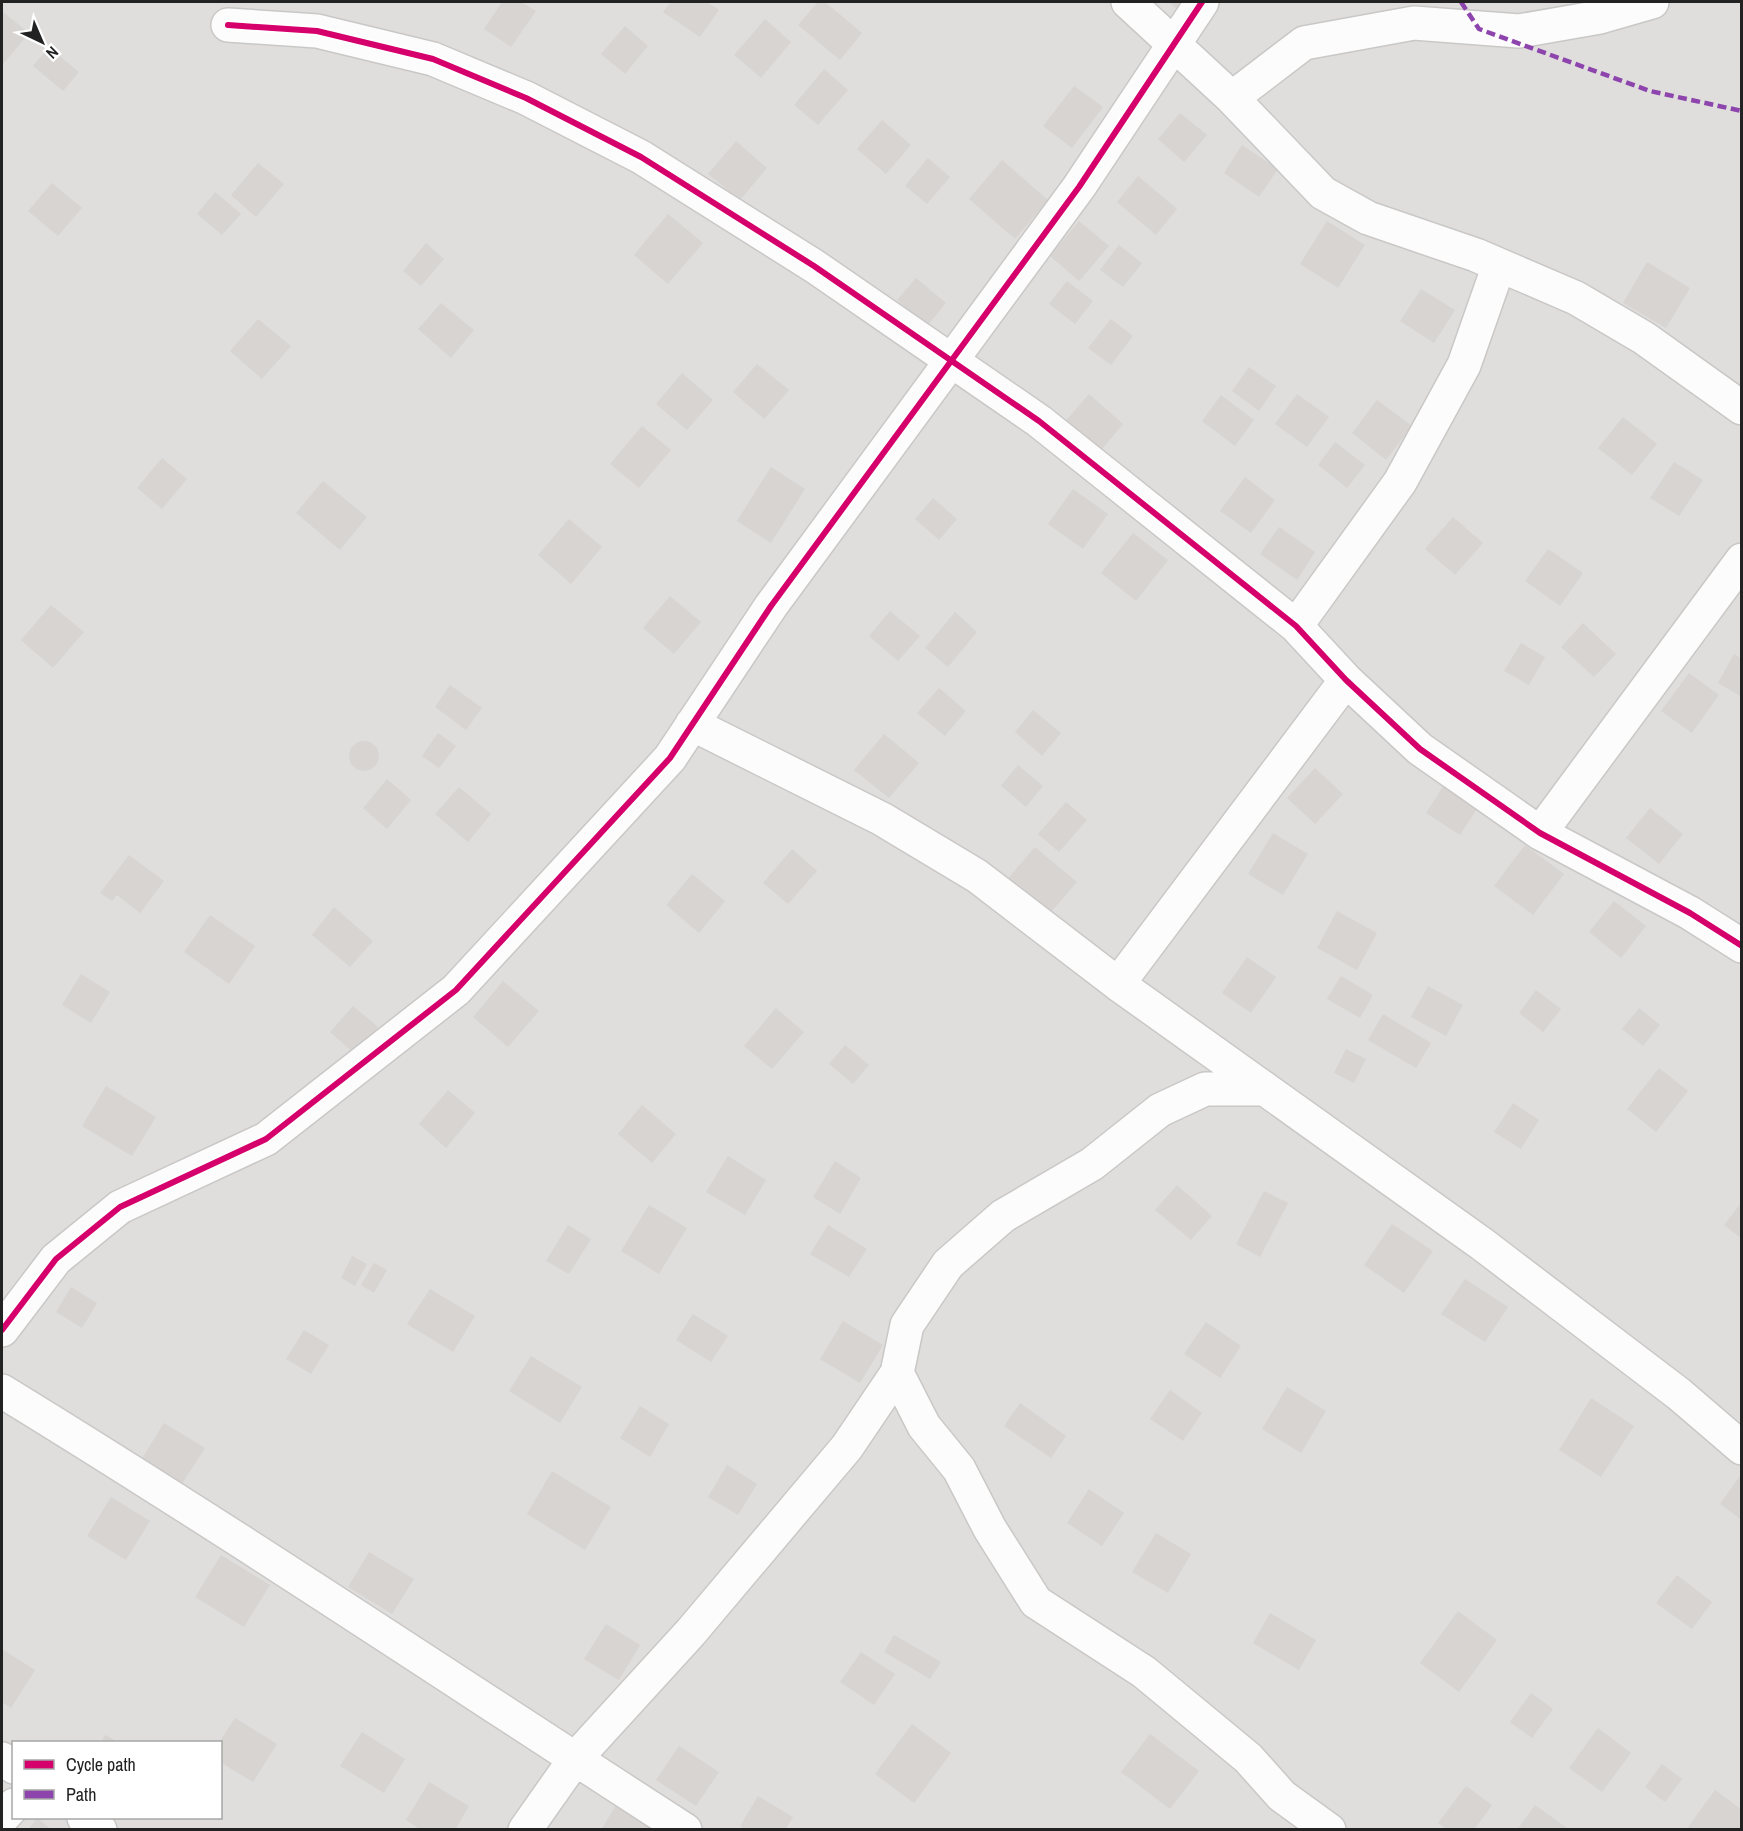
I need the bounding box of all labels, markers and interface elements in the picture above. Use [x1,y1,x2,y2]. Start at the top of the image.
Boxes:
north arrow [12,12,72,72]
text: N [41,42,63,64]
legend [12,1741,222,1819]
text: Cycle path [66,1752,136,1777]
text: Path [66,1782,96,1807]

